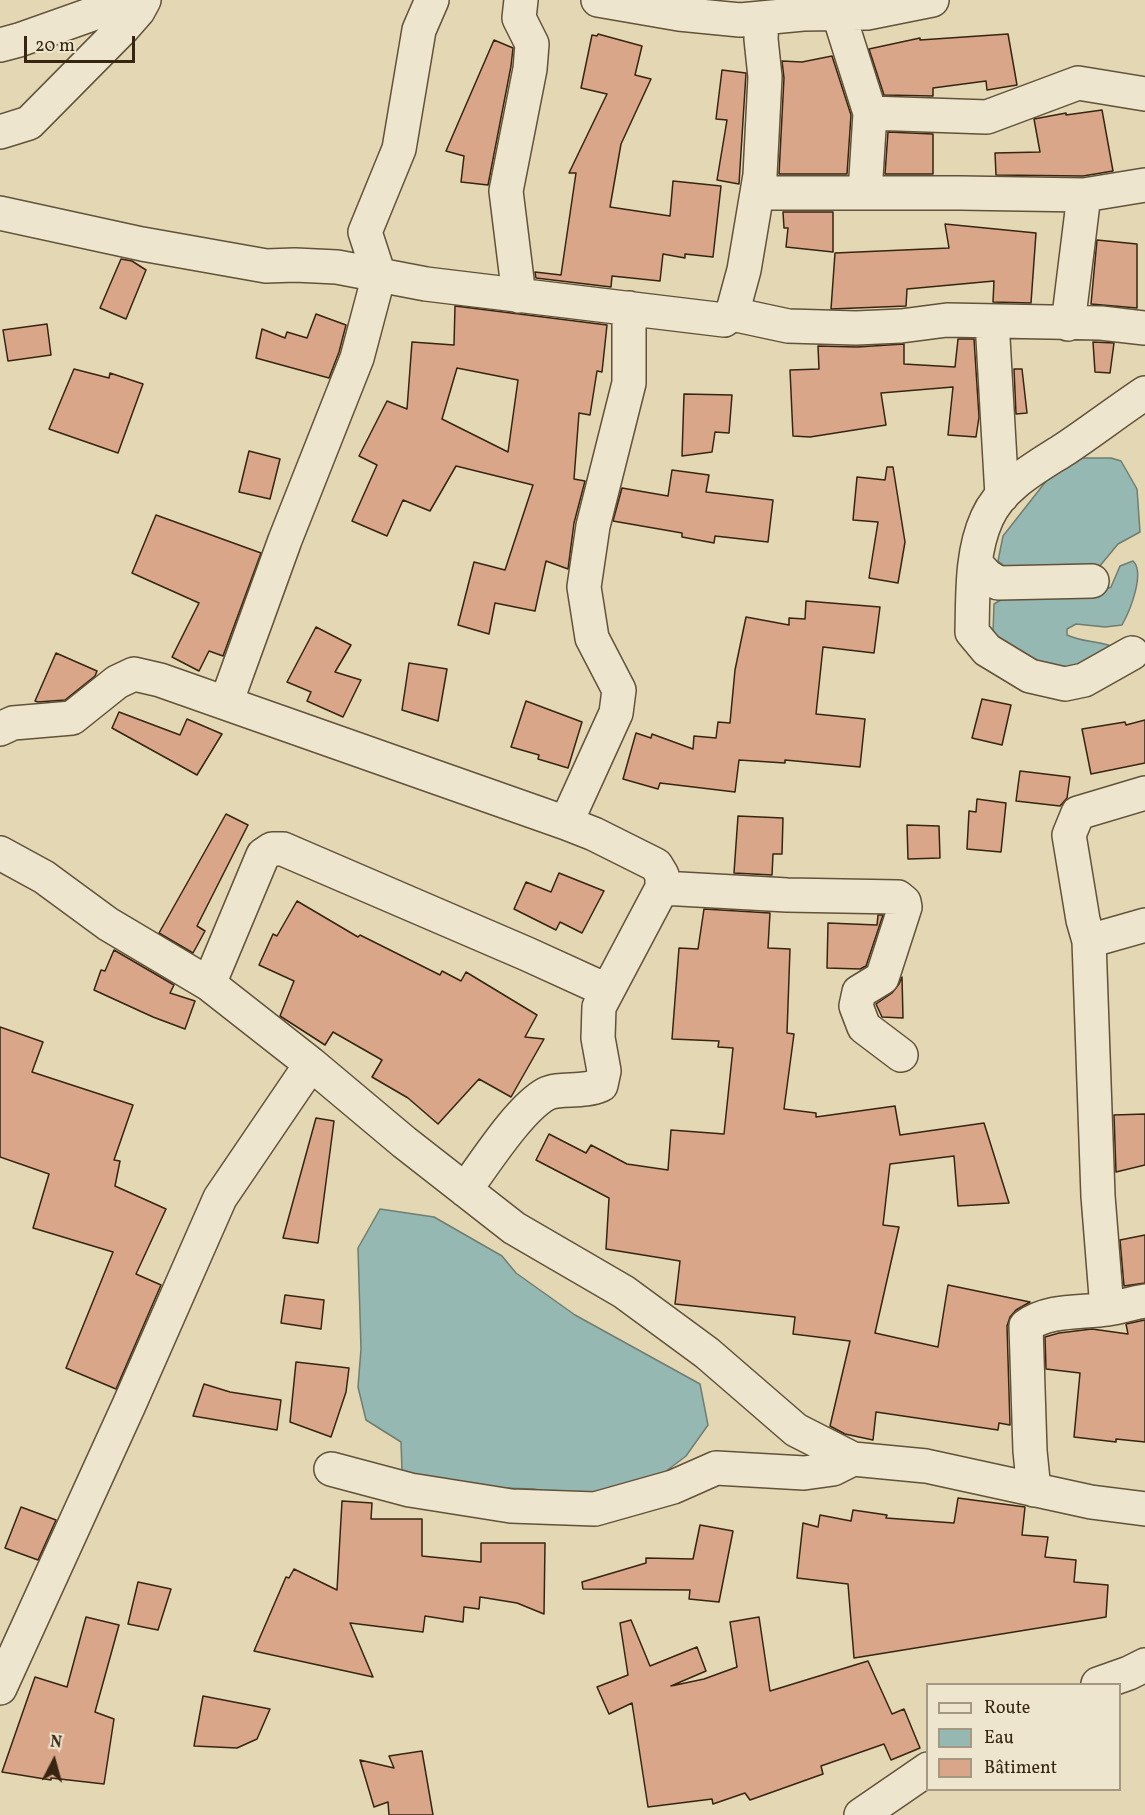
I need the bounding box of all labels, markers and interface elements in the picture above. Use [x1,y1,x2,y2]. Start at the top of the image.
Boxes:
scale bar [27,24,138,62]
text: 20 m [35,34,75,59]
legend [926,1683,1121,1791]
text: Route [984,1696,1030,1721]
text: Eau [984,1726,1014,1751]
north arrow [24,1731,84,1791]
text: N [49,1732,63,1755]
text: Bâtiment [984,1756,1057,1781]

